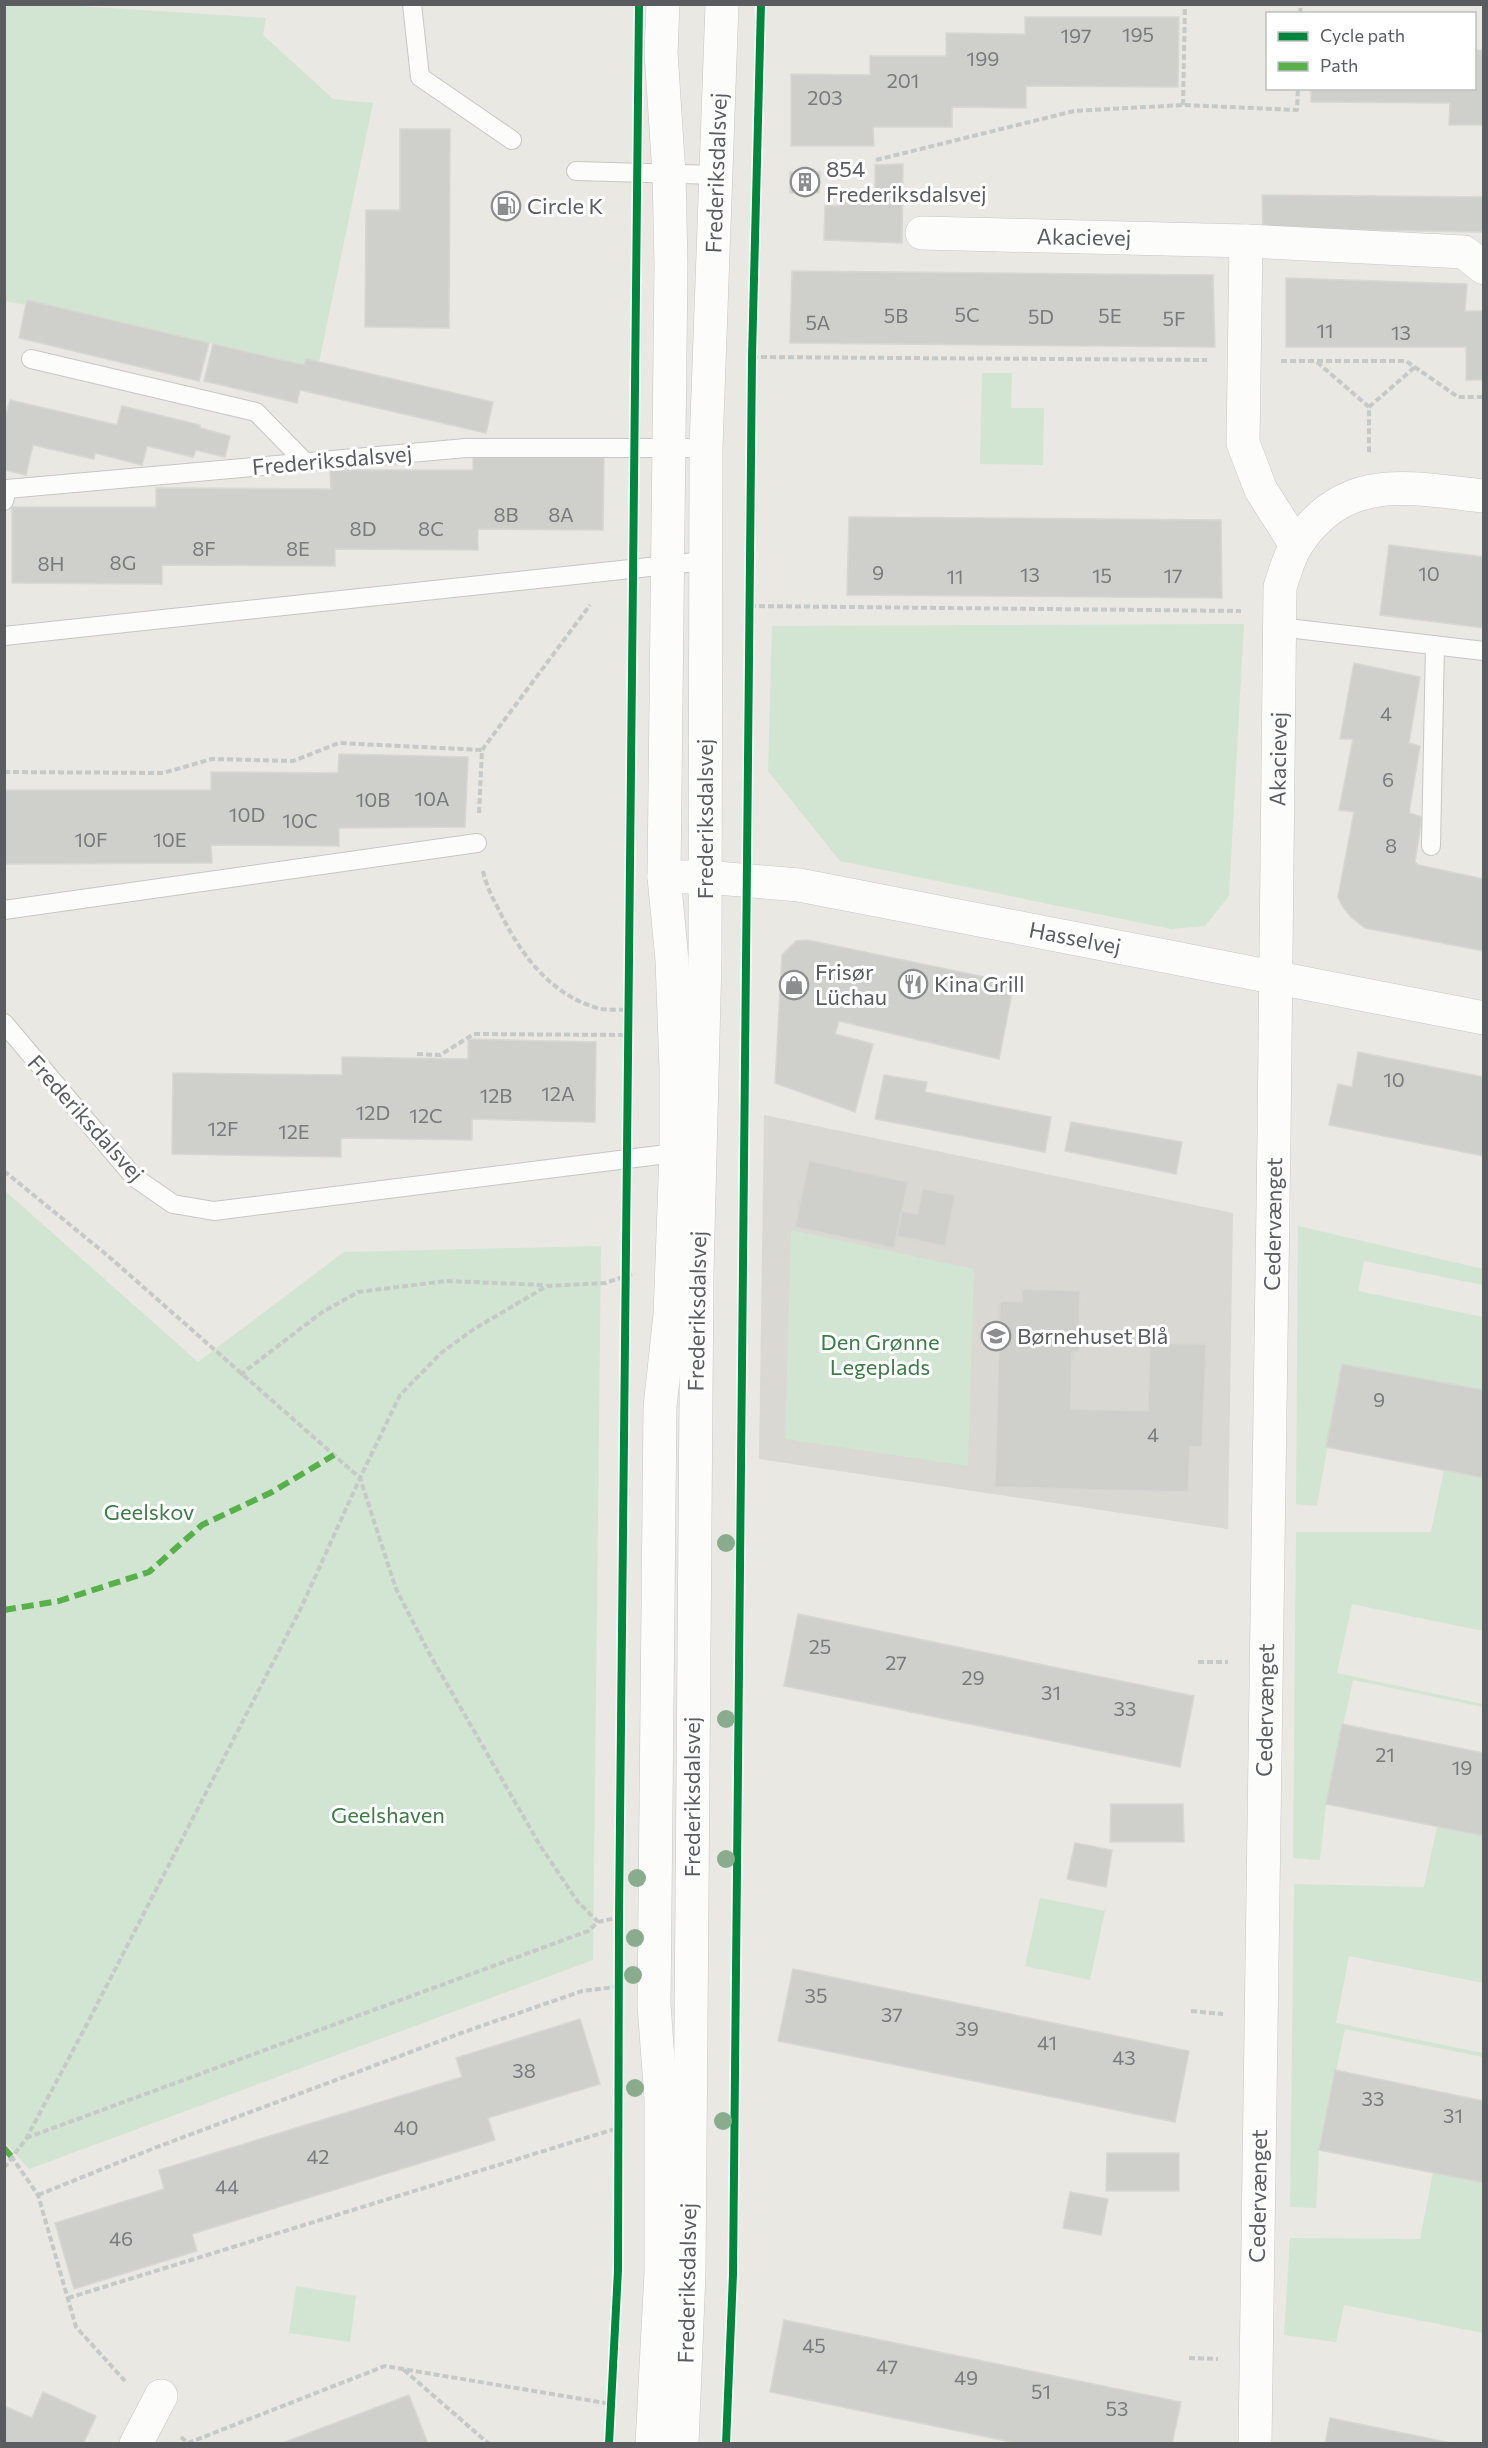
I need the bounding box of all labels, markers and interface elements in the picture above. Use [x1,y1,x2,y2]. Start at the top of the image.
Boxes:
legend [1266,12,1476,90]
house number: 195 [1122,22,1154,46]
house number: 197 [1060,23,1092,47]
text: Cycle path [1320,24,1405,46]
house number: 199 [967,46,999,70]
text: Path [1320,54,1358,76]
house number: 201 [887,68,919,92]
house number: 203 [807,85,843,109]
street label: Frederiksdalsvej [699,92,732,254]
place label: 854 Frederiksdalsvej [826,155,987,207]
building icon: 854 Frederiksdalsvej [789,166,821,198]
fuel station icon: Circle K [490,190,522,222]
place label: Circle K [527,192,603,219]
street label: Akacievej [1036,222,1132,251]
house number: 5C [954,302,980,326]
house number: 5B [884,303,908,327]
house number: 5E [1098,303,1122,327]
house number: 5D [1028,304,1054,328]
house number: 5F [1163,306,1185,330]
house number: 5A [806,310,831,334]
house number: 11 [1316,318,1334,342]
house number: 13 [1391,320,1411,344]
street label: Frederiksdalsvej [251,439,413,480]
house number: 8B [493,502,519,526]
house number: 8A [548,502,574,526]
house number: 8D [350,516,376,540]
house number: 8C [418,516,444,540]
house number: 8F [192,536,216,560]
house number: 8E [286,536,310,560]
house number: 8G [110,550,136,574]
house number: 8H [37,551,65,575]
house number: 9 [872,560,884,584]
house number: 10 [1418,561,1440,585]
house number: 13 [1020,562,1040,586]
house number: 15 [1092,563,1112,587]
house number: 17 [1163,563,1183,587]
house number: 11 [946,564,964,588]
house number: 4 [1380,701,1392,725]
street label: Akacievej [1263,711,1292,807]
street label: Frederiksdalsvej [691,739,718,899]
house number: 6 [1382,767,1394,791]
house number: 10A [415,786,450,810]
house number: 10B [356,787,390,811]
house number: 10D [229,802,265,826]
house number: 10C [282,808,318,832]
house number: 10F [74,827,108,851]
house number: 10E [153,827,187,851]
house number: 8 [1385,833,1397,857]
street label: Hasselvej [1027,915,1123,960]
place label: Frisør Lüchau [815,958,887,1010]
restaurant icon: Kina Grill [897,968,929,1000]
shop icon: Frisør Lüchau [778,969,810,1001]
place label: Kina Grill [934,970,1025,997]
street label: Frederiksdalsvej [23,1049,150,1186]
house number: 10 [1383,1067,1405,1091]
house number: 12A [541,1081,575,1105]
house number: 12B [480,1083,512,1107]
house number: 12D [356,1100,390,1124]
house number: 12C [409,1103,443,1127]
house number: 12F [207,1116,239,1140]
house number: 12E [278,1119,310,1143]
street label: Cedervænget [1258,1157,1287,1291]
street label: Frederiksdalsvej [682,1230,711,1392]
school or university icon: Børnehuset Blå [980,1320,1012,1352]
place label: Børnehuset Blå [1017,1322,1168,1349]
park label: Den Grønne Legeplads [820,1328,940,1380]
house number: 9 [1373,1387,1385,1411]
house number: 4 [1147,1422,1159,1446]
park label: Geelskov [104,1498,194,1525]
house number: 25 [809,1634,831,1658]
street label: Cedervænget [1250,1643,1279,1777]
house number: 27 [885,1650,907,1674]
house number: 29 [961,1665,985,1689]
house number: 31 [1041,1680,1061,1704]
house number: 33 [1114,1696,1136,1720]
street label: Frederiksdalsvej [678,1717,705,1877]
house number: 21 [1375,1742,1395,1766]
house number: 19 [1452,1755,1472,1779]
park label: Geelshaven [331,1801,445,1828]
house number: 35 [805,1983,827,2007]
house number: 37 [881,2002,903,2026]
house number: 39 [955,2016,979,2040]
house number: 41 [1037,2030,1057,2054]
house number: 43 [1112,2045,1136,2069]
house number: 38 [512,2058,536,2082]
house number: 33 [1362,2086,1384,2110]
house number: 31 [1443,2103,1463,2127]
house number: 40 [393,2115,419,2139]
street label: Cedervænget [1243,2129,1272,2263]
house number: 42 [307,2144,329,2168]
house number: 44 [215,2174,239,2198]
street label: Frederiksdalsvej [672,2202,701,2364]
house number: 46 [109,2226,133,2250]
house number: 45 [802,2333,826,2357]
house number: 47 [876,2354,898,2378]
house number: 49 [954,2365,978,2389]
house number: 51 [1031,2379,1051,2403]
house number: 53 [1106,2396,1128,2420]

